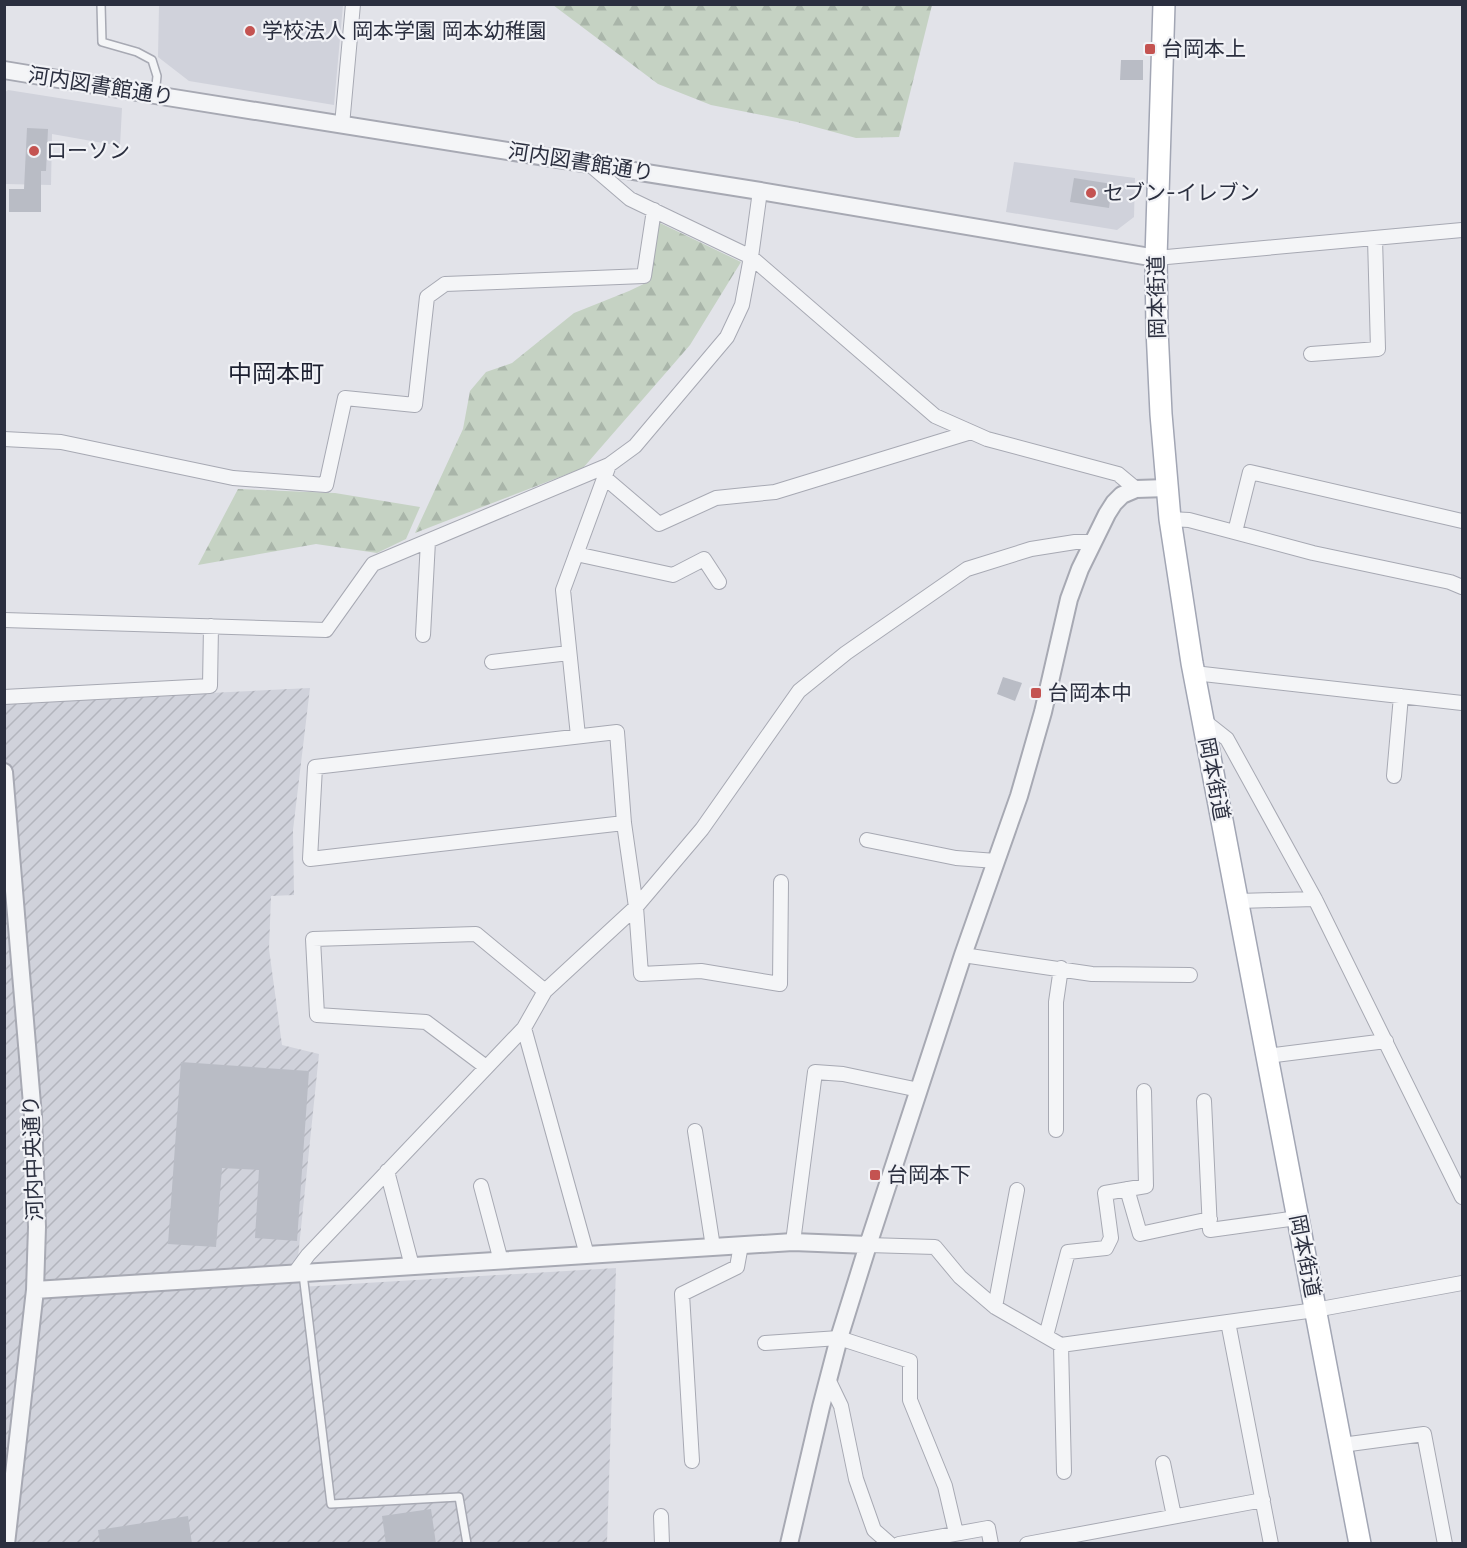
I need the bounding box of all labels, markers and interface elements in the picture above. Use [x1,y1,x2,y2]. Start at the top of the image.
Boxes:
place label: 学校法人 岡本学園 岡本幼稚園 [262,18,547,43]
marker: 学校法人 岡本学園 岡本幼稚園 [243,24,257,38]
place label: 台岡本上 [1162,36,1246,61]
marker: 台岡本上 [1143,42,1157,56]
street label: 河内図書館通り [27,62,176,109]
place label: ローソン [46,138,130,163]
street label: 河内図書館通り [507,138,656,185]
marker: ローソン [27,144,41,158]
place label: セブン-イレブン [1103,180,1260,205]
marker: セブン-イレブン [1084,186,1098,200]
street label: 岡本街道 [1143,255,1170,339]
district label: 中岡本町 [228,359,324,388]
place label: 台岡本中 [1048,680,1132,705]
marker: 台岡本中 [1029,686,1043,700]
street label: 岡本街道 [1194,735,1235,823]
street label: 河内中央通り [18,1095,47,1221]
place label: 台岡本下 [887,1162,971,1187]
marker: 台岡本下 [868,1168,882,1182]
street label: 岡本街道 [1285,1212,1326,1300]

